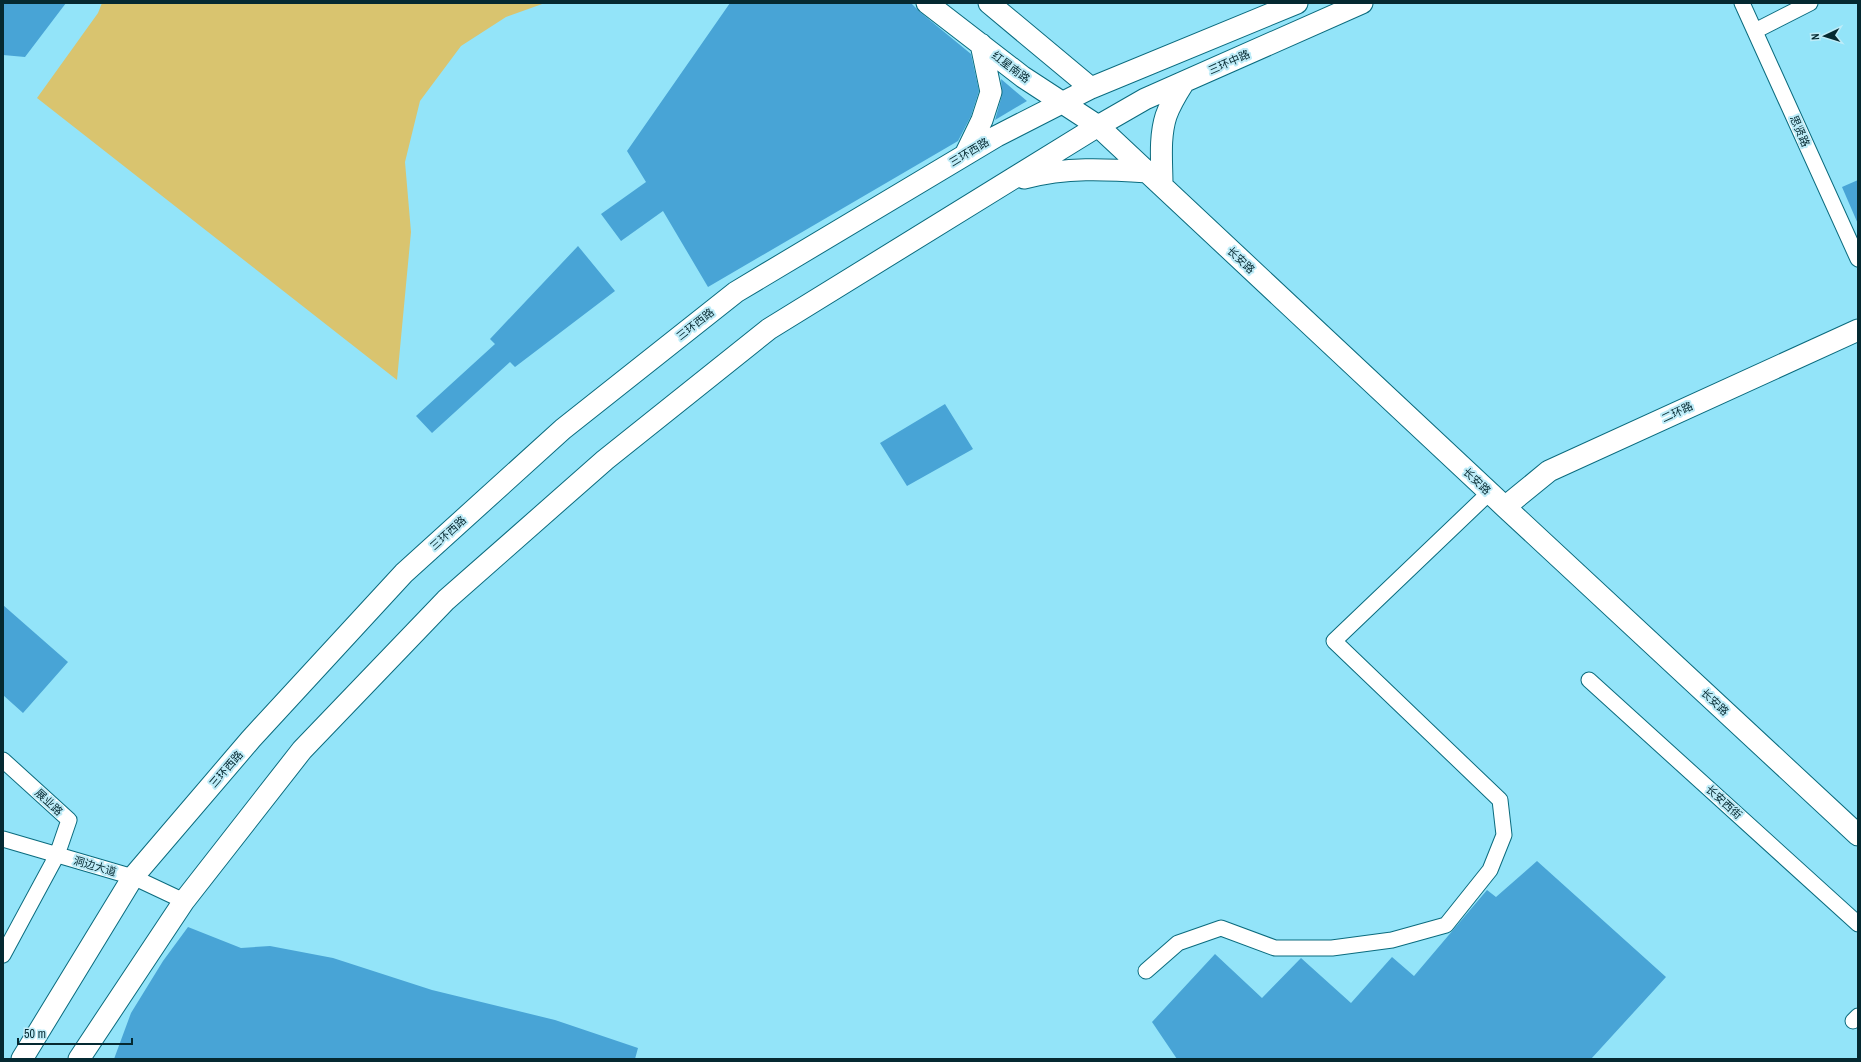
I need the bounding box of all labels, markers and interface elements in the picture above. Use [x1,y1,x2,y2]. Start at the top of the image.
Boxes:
north arrow [1805,16,1845,56]
text: N [1808,33,1822,40]
street label: 三环中路 [1206,47,1252,77]
street label: 红星南路 [989,48,1033,86]
street label: 思贤路 [1787,113,1813,149]
street label: 三环西路 [947,135,991,169]
street label: 长安路 [1224,244,1258,276]
street label: 三环西路 [673,305,717,343]
street label: 二环路 [1659,399,1695,425]
street label: 长安路 [1460,465,1494,497]
street label: 三环西路 [427,513,469,553]
street label: 长安路 [1698,686,1732,718]
street label: 三环西路 [206,748,246,790]
street label: 长安西街 [1703,782,1745,822]
street label: 展业路 [32,786,66,818]
street label: 洞边大道 [72,853,118,879]
scale bar [18,1020,132,1046]
text: 50 m [24,1026,46,1042]

